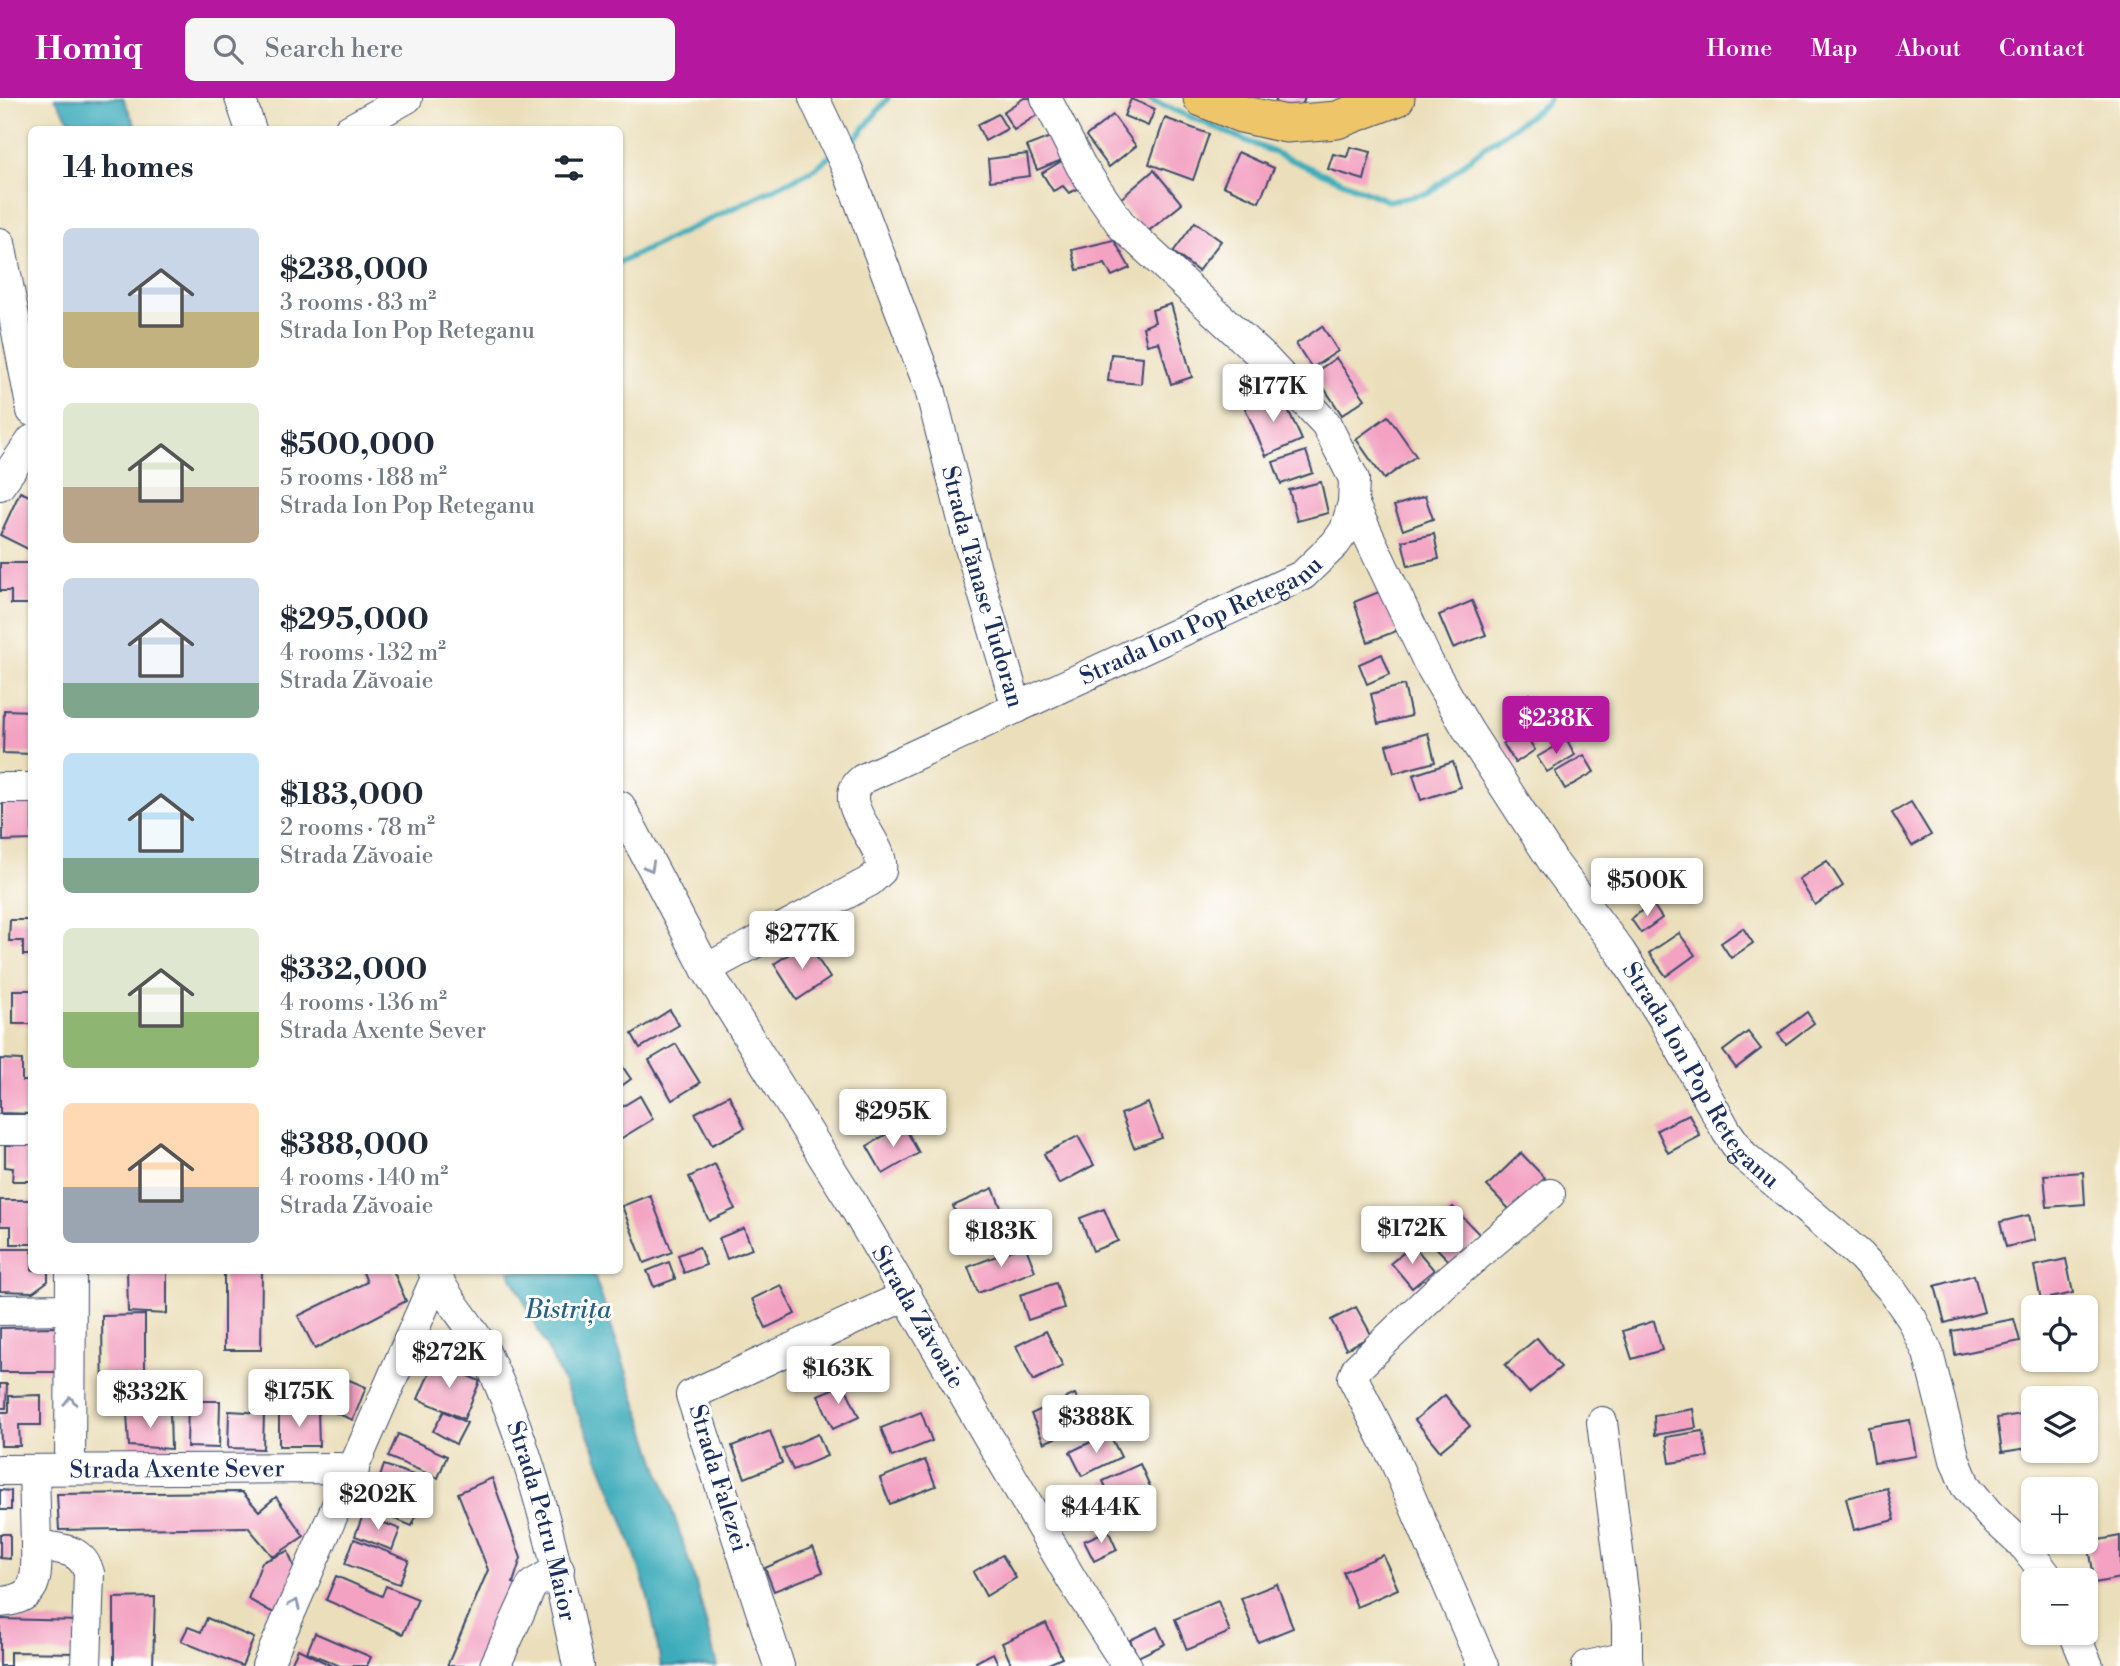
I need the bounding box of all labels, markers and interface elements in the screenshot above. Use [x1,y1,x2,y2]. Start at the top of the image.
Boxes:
search box [185,18,675,81]
text: Homiq [35,29,143,70]
icon: search [209,30,247,68]
text: Search here [265,33,403,65]
text: Home [1707,34,1772,64]
text: Map [1810,34,1858,64]
text: About [1896,34,1961,64]
text: Contact [1999,34,2085,64]
text: 14 homes [63,149,194,187]
icon: filters [550,149,588,187]
text: $238,000 [280,251,428,289]
icon: home [119,256,203,340]
text: 3 rooms · 83 m² [280,289,436,317]
text: Strada Ion Pop Reteganu [280,317,535,345]
pin: $177K [1224,364,1322,424]
text: $177K [1239,373,1307,401]
text: $500,000 [280,426,435,464]
icon: home [119,431,203,515]
street label: Strada Tănase Tudoran [934,463,1030,711]
text: 5 rooms · 188 m² [280,464,447,492]
text: Strada Ion Pop Reteganu [280,492,535,520]
street label: Strada Ion Pop Reteganu [1075,550,1330,692]
text: $295,000 [280,601,429,639]
icon: home [119,606,203,690]
text: 4 rooms · 132 m² [280,639,446,667]
text: Strada Zăvoaie [280,667,433,695]
pin: $238K [1507,696,1605,756]
text: $238K [1518,705,1594,733]
text: $183,000 [280,776,424,814]
icon: home [119,781,203,865]
text: 2 rooms · 78 m² [280,814,435,842]
text: Strada Zăvoaie [280,842,433,870]
pin: $500K [1598,858,1696,918]
one-way arrow [642,860,655,872]
text: $500K [1607,867,1687,895]
pin: $277K [753,912,851,971]
text: $277K [765,920,839,948]
text: $332,000 [280,951,427,989]
icon: home [119,956,203,1040]
street label: Strada Ion Pop Reteganu [1615,957,1785,1196]
text: 4 rooms · 136 m² [280,989,447,1017]
text: Strada Axente Sever [280,1017,486,1045]
pin: $295K [844,1090,942,1149]
text: $295K [855,1098,931,1126]
text: $388,000 [280,1126,429,1164]
icon: home [119,1131,203,1215]
text: 4 rooms · 140 m² [280,1164,448,1192]
text: Strada Zăvoaie [280,1192,433,1220]
pin: $172K [1363,1206,1461,1266]
pin: $183K [952,1210,1050,1269]
text: $172K [1377,1215,1447,1243]
text: $183K [965,1218,1037,1246]
street label: Strada Zăvoaie [864,1241,971,1394]
water label: Bistrița [524,1294,612,1326]
map controls [2021,1295,2098,1645]
button: locate [2021,1295,2098,1372]
pin: $272K [400,1330,498,1390]
text: $272K [412,1339,486,1367]
pin: $163K [789,1346,887,1406]
text: $163K [803,1355,873,1383]
pin: $332K [101,1370,199,1430]
pin: $175K [250,1370,348,1429]
text: $175K [264,1378,334,1406]
text: $332K [113,1379,187,1407]
button: layers [2021,1386,2098,1463]
one-way arrow [62,1395,78,1406]
pin: $388K [1047,1396,1145,1455]
street label: Strada Falezei [681,1401,755,1556]
text: $388K [1058,1404,1134,1432]
street label: Strada Petru Maior [499,1417,582,1624]
street label: Strada Axente Sever [69,1454,285,1486]
pin: $202K [329,1472,427,1532]
button: + [2021,1477,2098,1554]
text: $202K [339,1481,417,1509]
pin: $444K [1052,1486,1150,1545]
text: $444K [1061,1494,1141,1522]
button: − [2021,1568,2098,1645]
one-way arrow [287,1598,301,1611]

